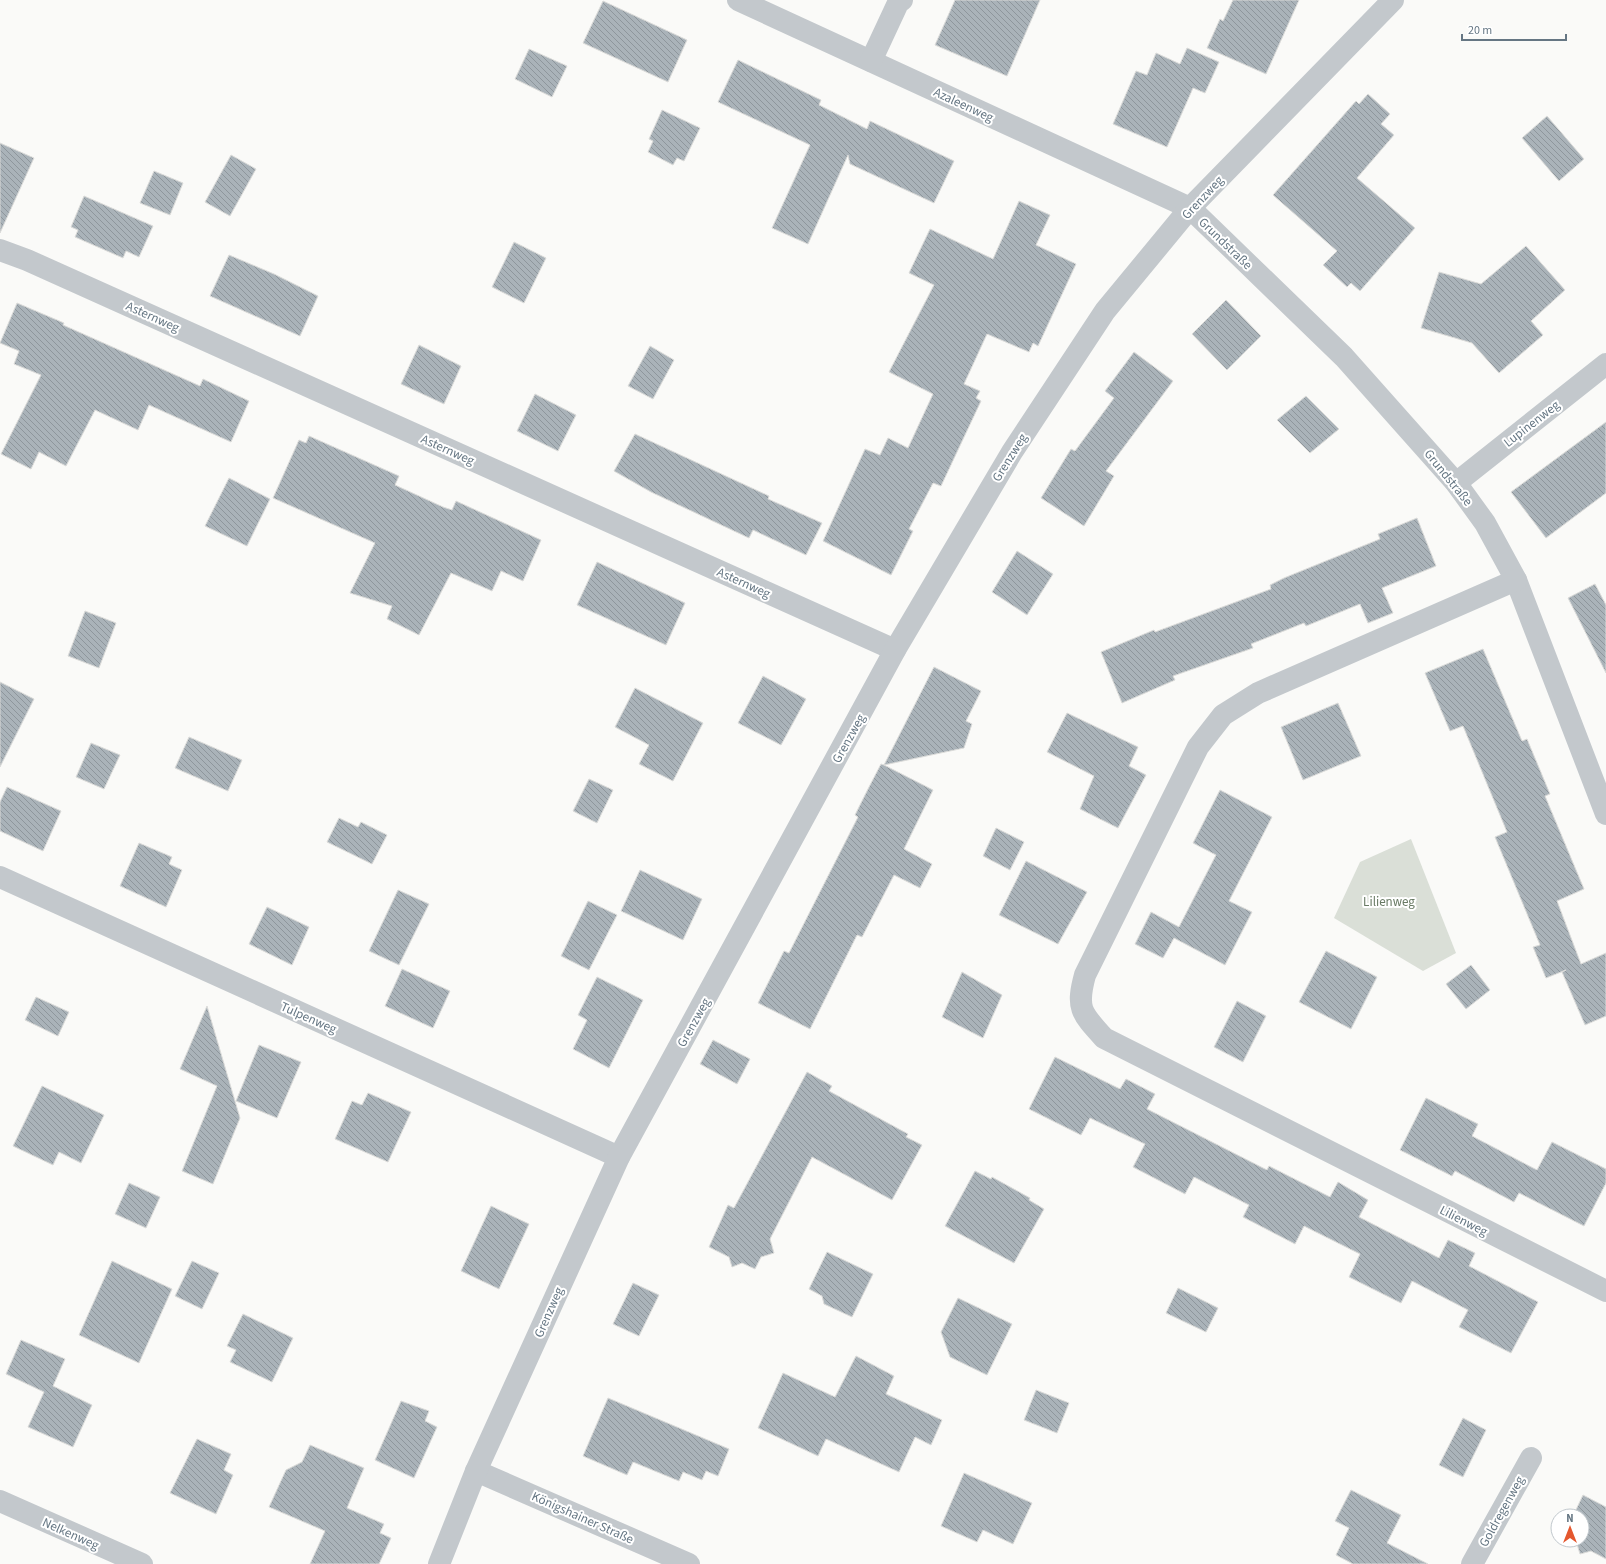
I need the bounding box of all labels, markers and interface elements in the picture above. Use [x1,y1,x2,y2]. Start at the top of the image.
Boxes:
scale bar [1462,16,1566,42]
text: 20 m [1468,22,1492,39]
street label: Azaleenweg [931,83,997,127]
street label: Grenzweg [1178,172,1228,223]
street label: Grundstraße [1195,214,1256,274]
street label: Asternweg [123,297,183,337]
street label: Lupinenweg [1500,396,1564,451]
street label: Asternweg [418,430,478,470]
street label: Grenzweg [988,430,1032,485]
street label: Grundstraße [1420,445,1477,510]
street label: Asternweg [714,563,774,603]
street label: Grenzweg [828,710,870,766]
park label: Lilienweg [1363,893,1415,911]
street label: Grenzweg [673,994,715,1050]
street label: Tulpenweg [278,998,340,1038]
street label: Lilienweg [1436,1201,1491,1241]
street label: Grenzweg [530,1284,568,1341]
street label: Goldregenweg [1475,1472,1529,1550]
street label: Königshainer Straße [529,1487,636,1549]
north arrow [1550,1508,1590,1548]
text: N [1566,1511,1574,1526]
street label: Nelkenweg [39,1513,102,1555]

